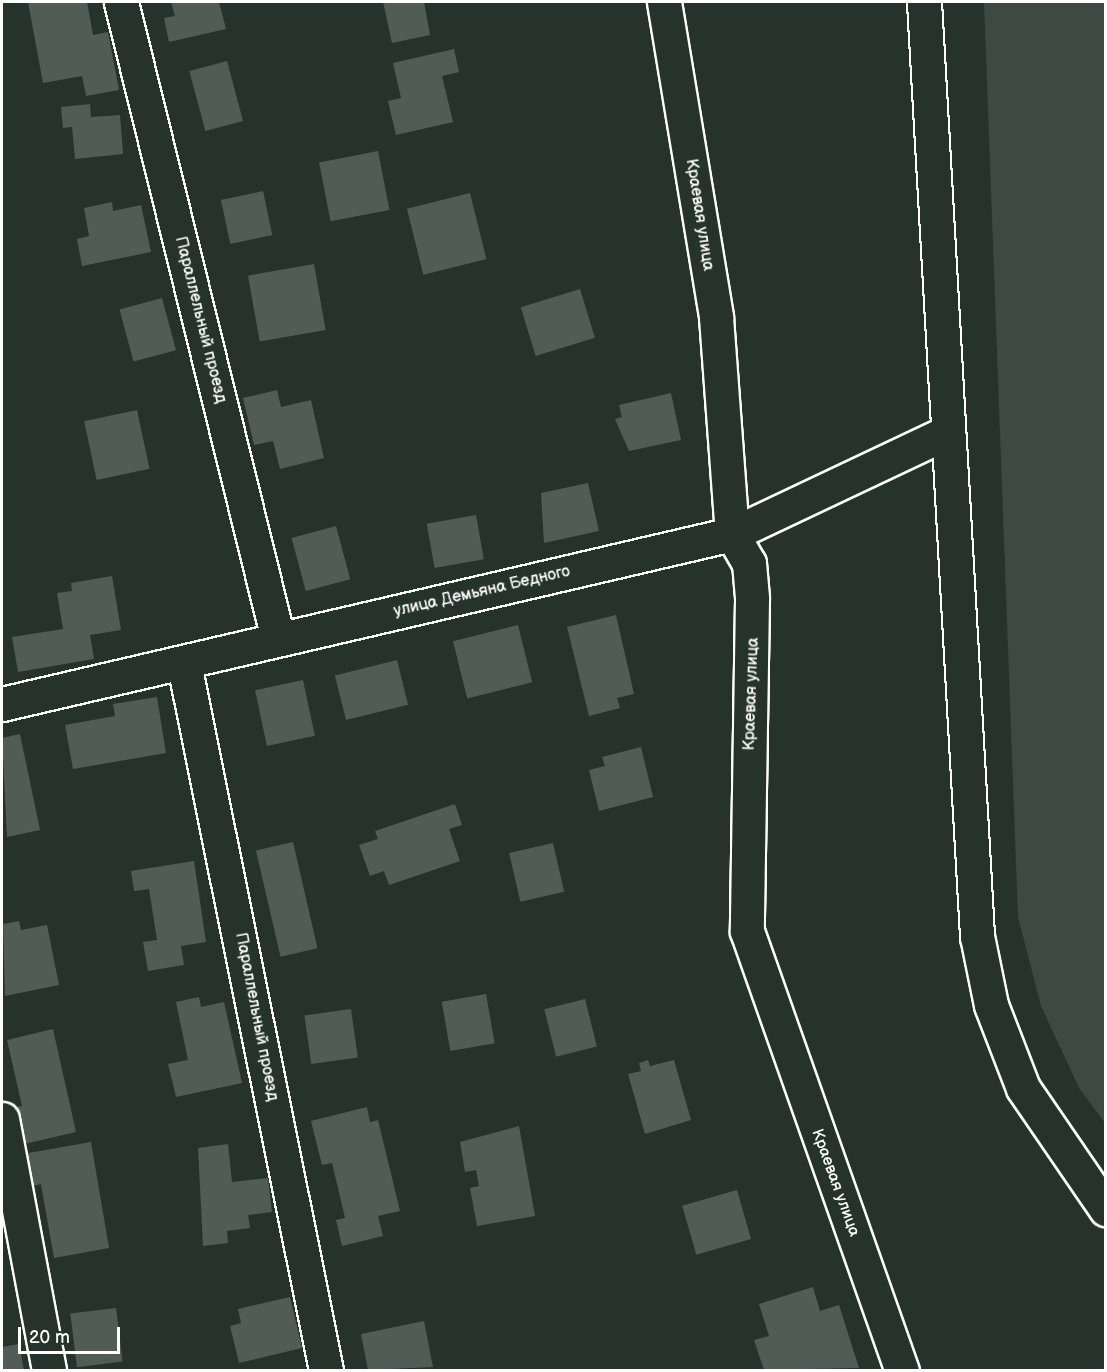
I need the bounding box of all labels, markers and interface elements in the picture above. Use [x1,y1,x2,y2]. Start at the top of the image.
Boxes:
street label: Краевая улица [681,158,717,272]
street label: Параллельный проезд [170,235,230,405]
street label: улица Демьяна Бедного [392,562,572,622]
street label: Краевая улица [740,637,764,751]
street label: Параллельный проезд [230,931,282,1103]
street label: Краевая улица [807,1127,863,1239]
scale bar [21,1315,123,1353]
text: 20 m [29,1327,70,1348]

